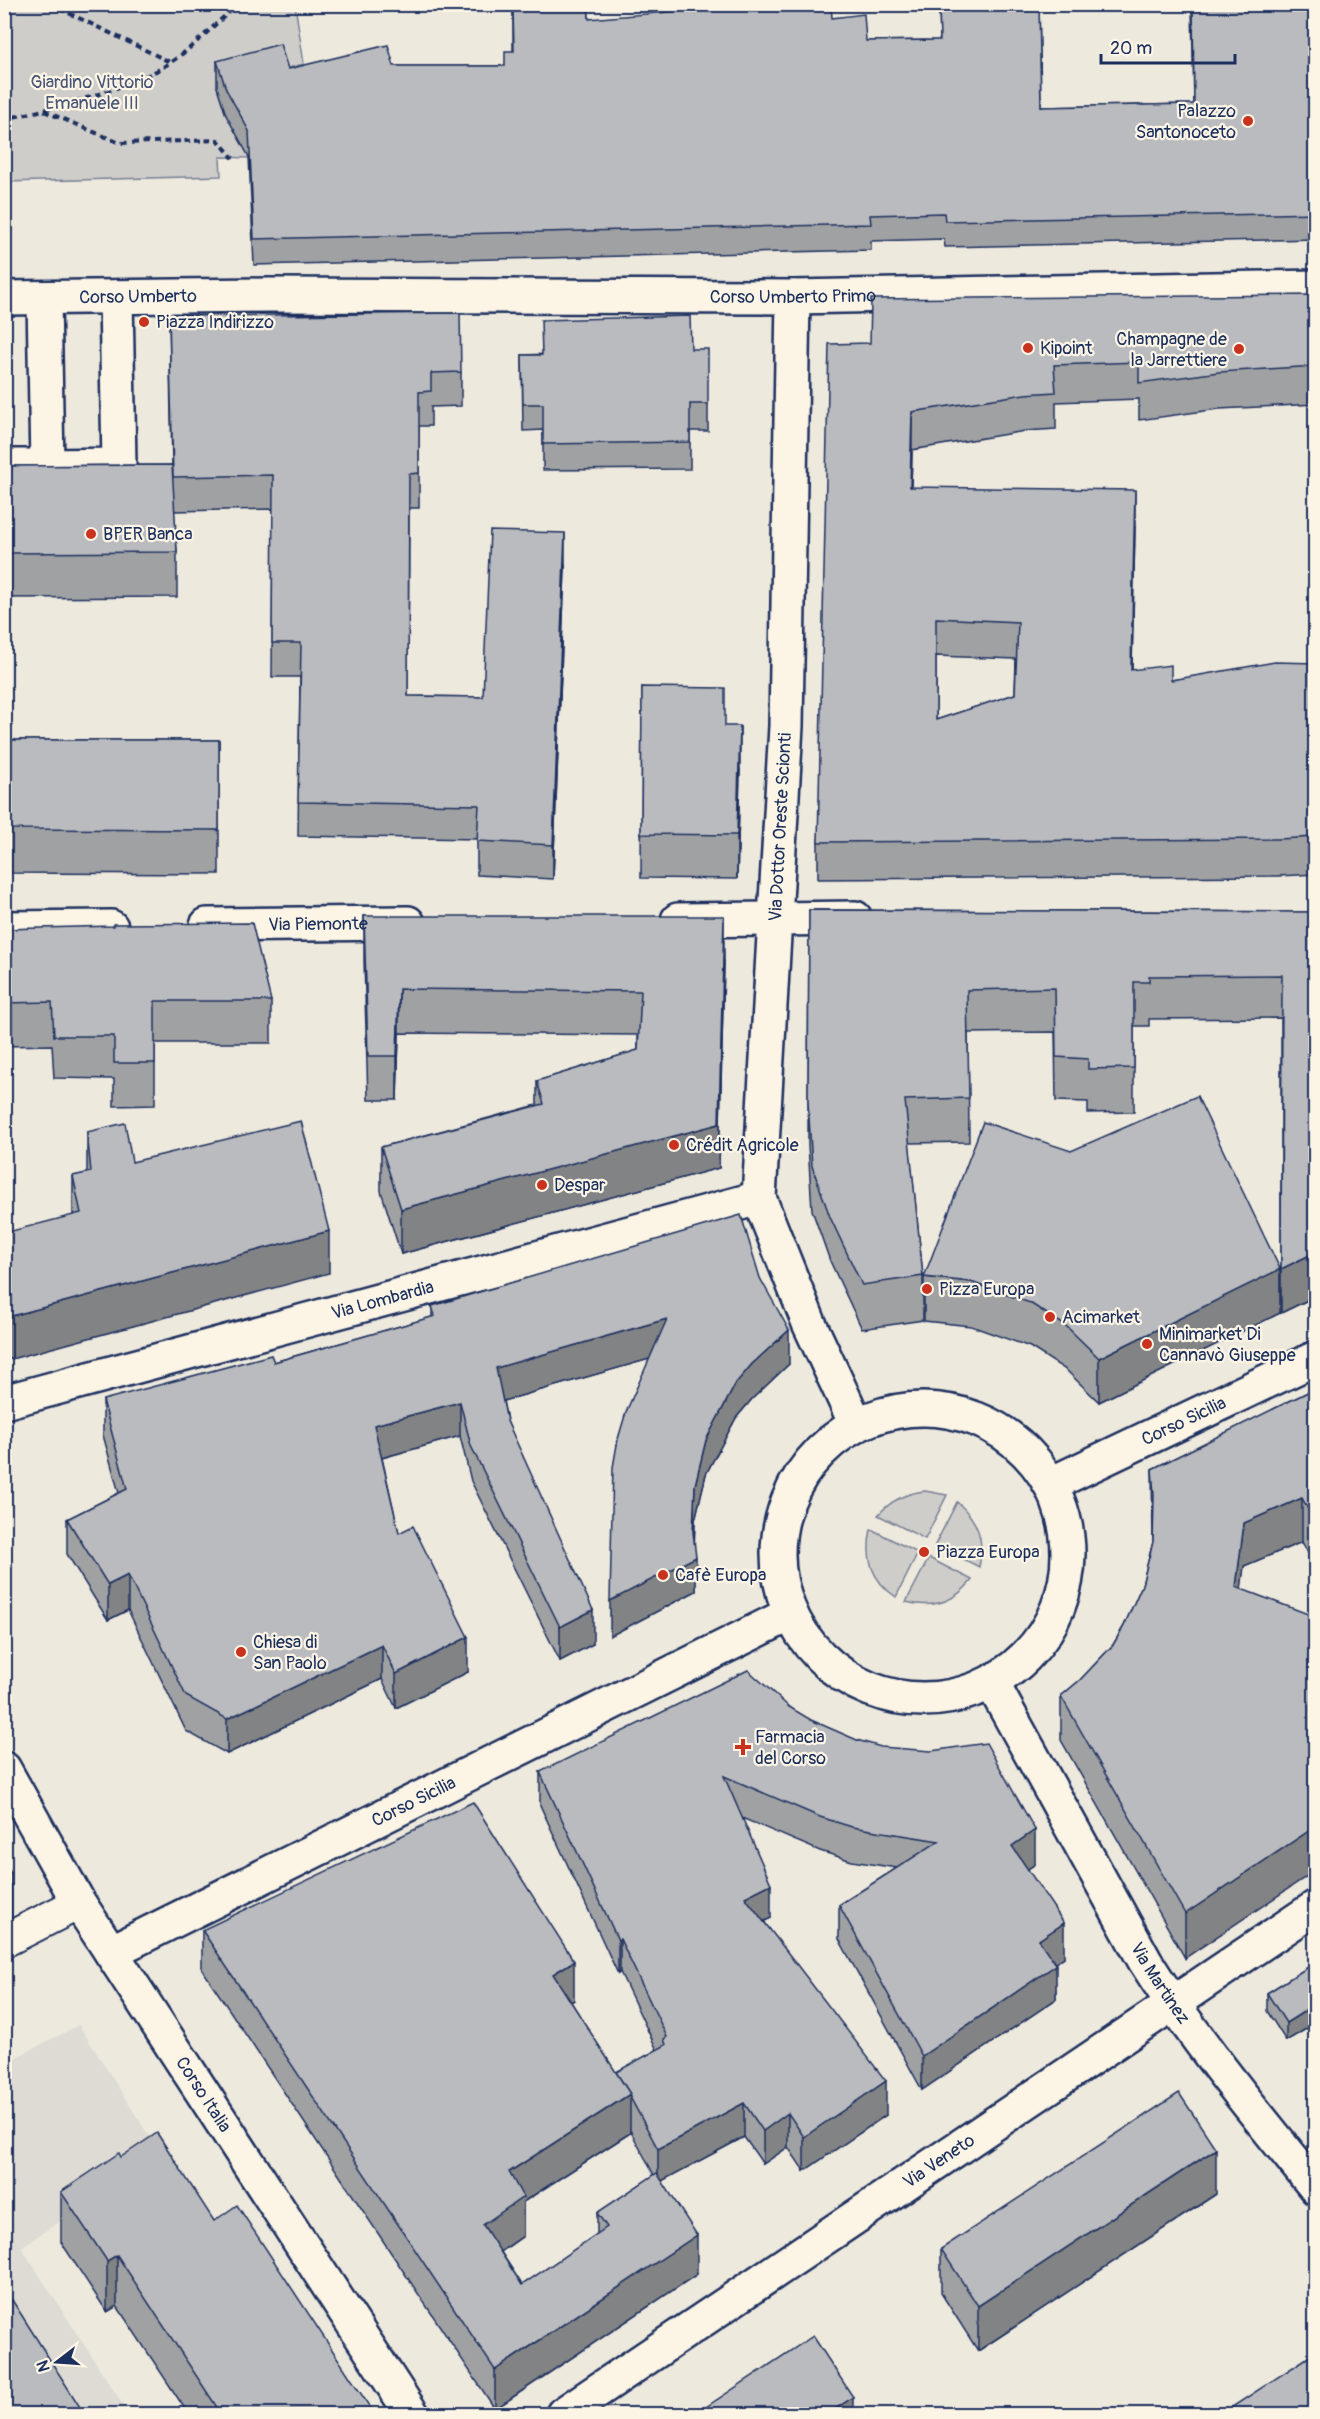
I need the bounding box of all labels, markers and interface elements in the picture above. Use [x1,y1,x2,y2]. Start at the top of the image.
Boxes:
scale bar [1101,27,1234,65]
text: 20 m [1110,37,1152,60]
park label: Giardino Vittorio Emanuele III [31,71,154,115]
place label: Palazzo Santonoceto [1136,100,1236,144]
marker: Palazzo Santonoceto [1241,114,1255,128]
street label: Corso Umberto Primo [710,284,877,309]
street label: Corso Umberto [79,285,197,309]
place label: Piazza Indirizzo [156,311,274,334]
marker: Piazza Indirizzo [137,315,151,329]
place label: Champagne de la Jarrettiere [1116,328,1227,372]
place label: Kipoint [1040,337,1093,360]
marker: Kipoint [1021,341,1035,355]
marker: Champagne de la Jarrettiere [1232,342,1246,356]
place label: BPER Banca [103,523,193,546]
marker: BPER Banca [84,527,98,541]
street label: Via Dottor Oreste Scionti [764,732,797,922]
street label: Via Piemonte [268,912,368,936]
place label: Crédit Agricole [686,1134,799,1157]
marker: Crédit Agricole [667,1138,681,1152]
place label: Despar [554,1174,606,1197]
marker: Despar [535,1178,549,1192]
street label: Via Lombardia [329,1275,436,1325]
place label: Pizza Europa [939,1278,1034,1301]
marker: Pizza Europa [920,1282,934,1296]
place label: Acimarket [1062,1306,1141,1329]
marker: Acimarket [1043,1310,1057,1324]
place label: Minimarket Di Cannavò Giuseppe [1159,1323,1296,1367]
marker: Minimarket Di Cannavò Giuseppe [1140,1337,1154,1351]
street label: Corso Sicilia [1138,1391,1230,1451]
place label: Piazza Europa [936,1541,1040,1564]
marker: Piazza Europa [917,1545,931,1559]
place label: Cafè Europa [675,1564,766,1587]
marker: Cafè Europa [656,1568,670,1582]
place label: Chiesa di San Paolo [253,1631,327,1675]
marker: Chiesa di San Paolo [234,1645,248,1659]
place label: Farmacia del Corso [755,1726,826,1770]
marker: Farmacia del Corso [736,1740,750,1754]
street label: Corso Sicilia [368,1771,460,1832]
street label: Via Martinez [1125,1938,1195,2029]
street label: Corso Italia [170,2053,236,2137]
street label: Via Veneto [899,2129,980,2194]
north arrow [27,2332,87,2392]
text: N [32,2358,55,2374]

